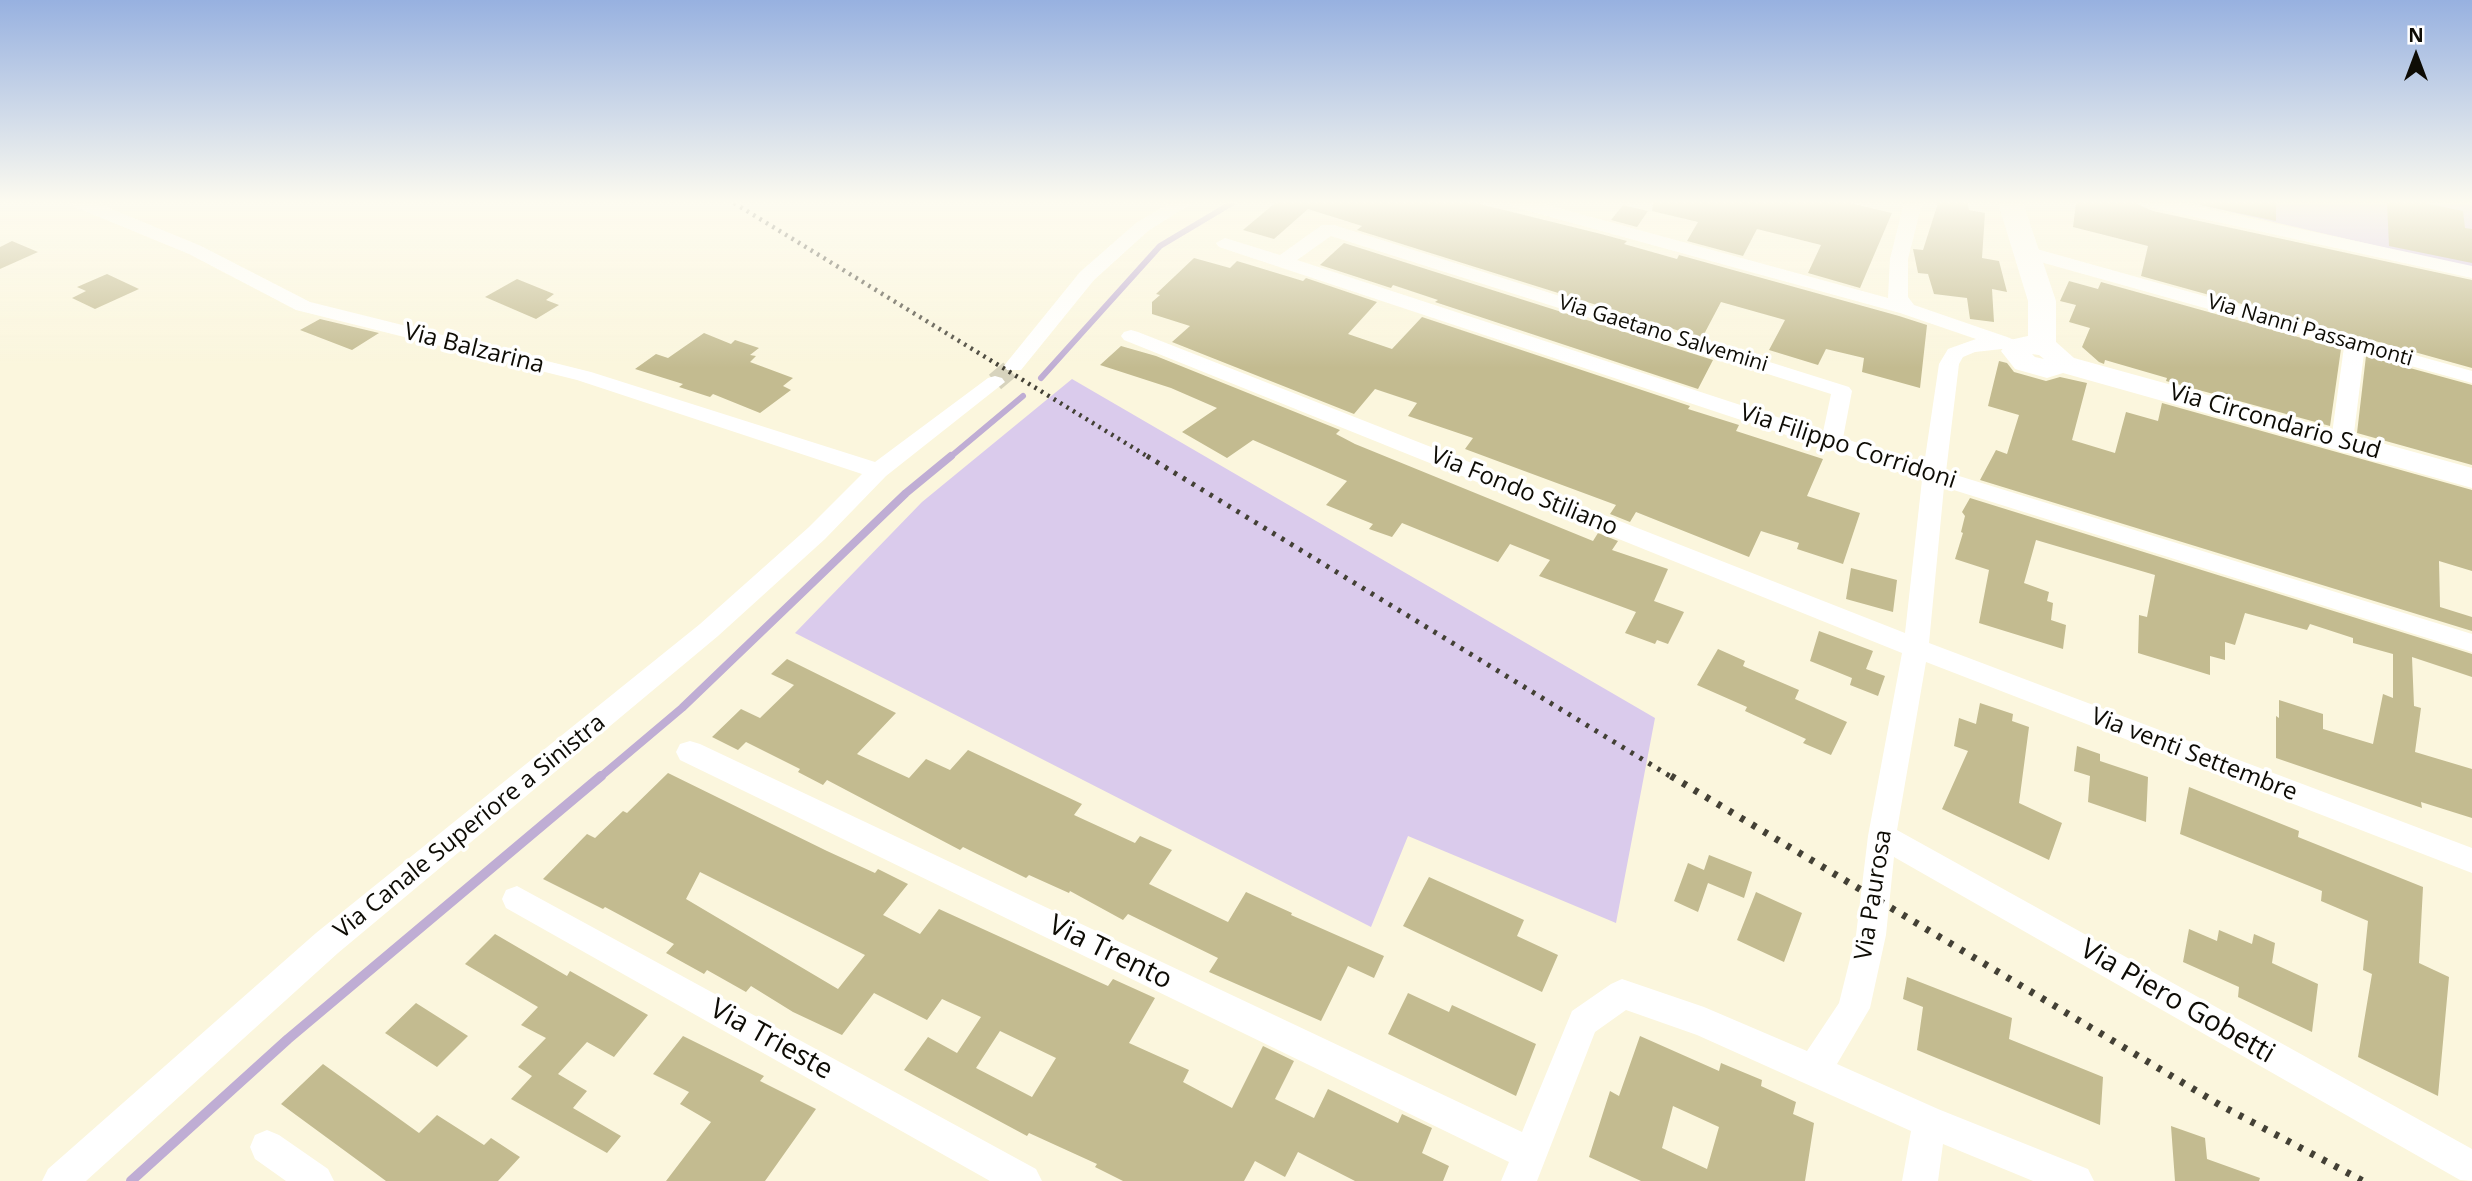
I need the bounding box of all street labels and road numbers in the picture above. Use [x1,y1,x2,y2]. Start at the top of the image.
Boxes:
street label: Via Gaetano Salvemini [1555,290,1771,378]
street label: Via Nanni Passamonti [2204,290,2416,372]
street label: Via Balzarina [401,318,547,380]
street label: Via Circondario Sud [2166,378,2384,466]
street label: Via Filippo Corridoni [1736,398,1960,496]
street label: Via Fondo Stiliano [1426,441,1622,543]
street label: Via venti Settembre [2087,702,2301,808]
street label: Via Canale Superiore a Sinistra [329,709,611,945]
street label: Via Paurosa [1849,828,1899,962]
street label: Via Trento [1043,909,1177,997]
street label: Via Piero Gobetti [2074,933,2280,1071]
street label: Via Trieste [704,993,838,1087]

